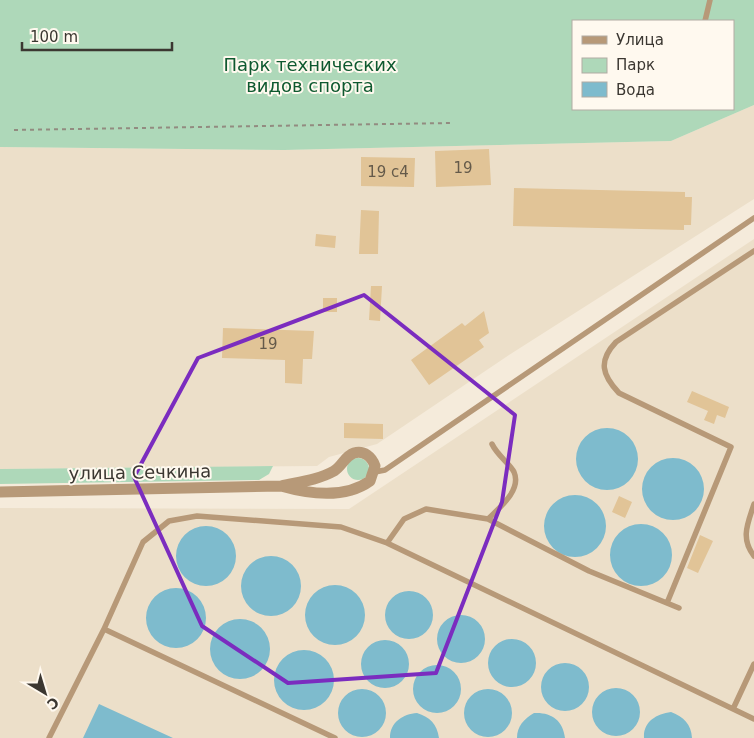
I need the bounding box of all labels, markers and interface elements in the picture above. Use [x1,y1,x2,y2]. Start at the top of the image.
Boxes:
scale bar [22,20,172,52]
legend [572,20,734,110]
text: 100 m [30,28,78,46]
text: Улица [616,31,664,49]
park label: Парк технических видов спорта [223,54,397,96]
text: Парк [616,56,655,74]
text: Вода [616,81,655,99]
house number: 19 [453,159,473,177]
house number: 19 с4 [367,163,409,181]
house number: 19 [258,335,278,353]
street label: улица Сечкина [69,460,211,484]
north arrow [20,668,70,718]
text: С [44,694,62,713]

